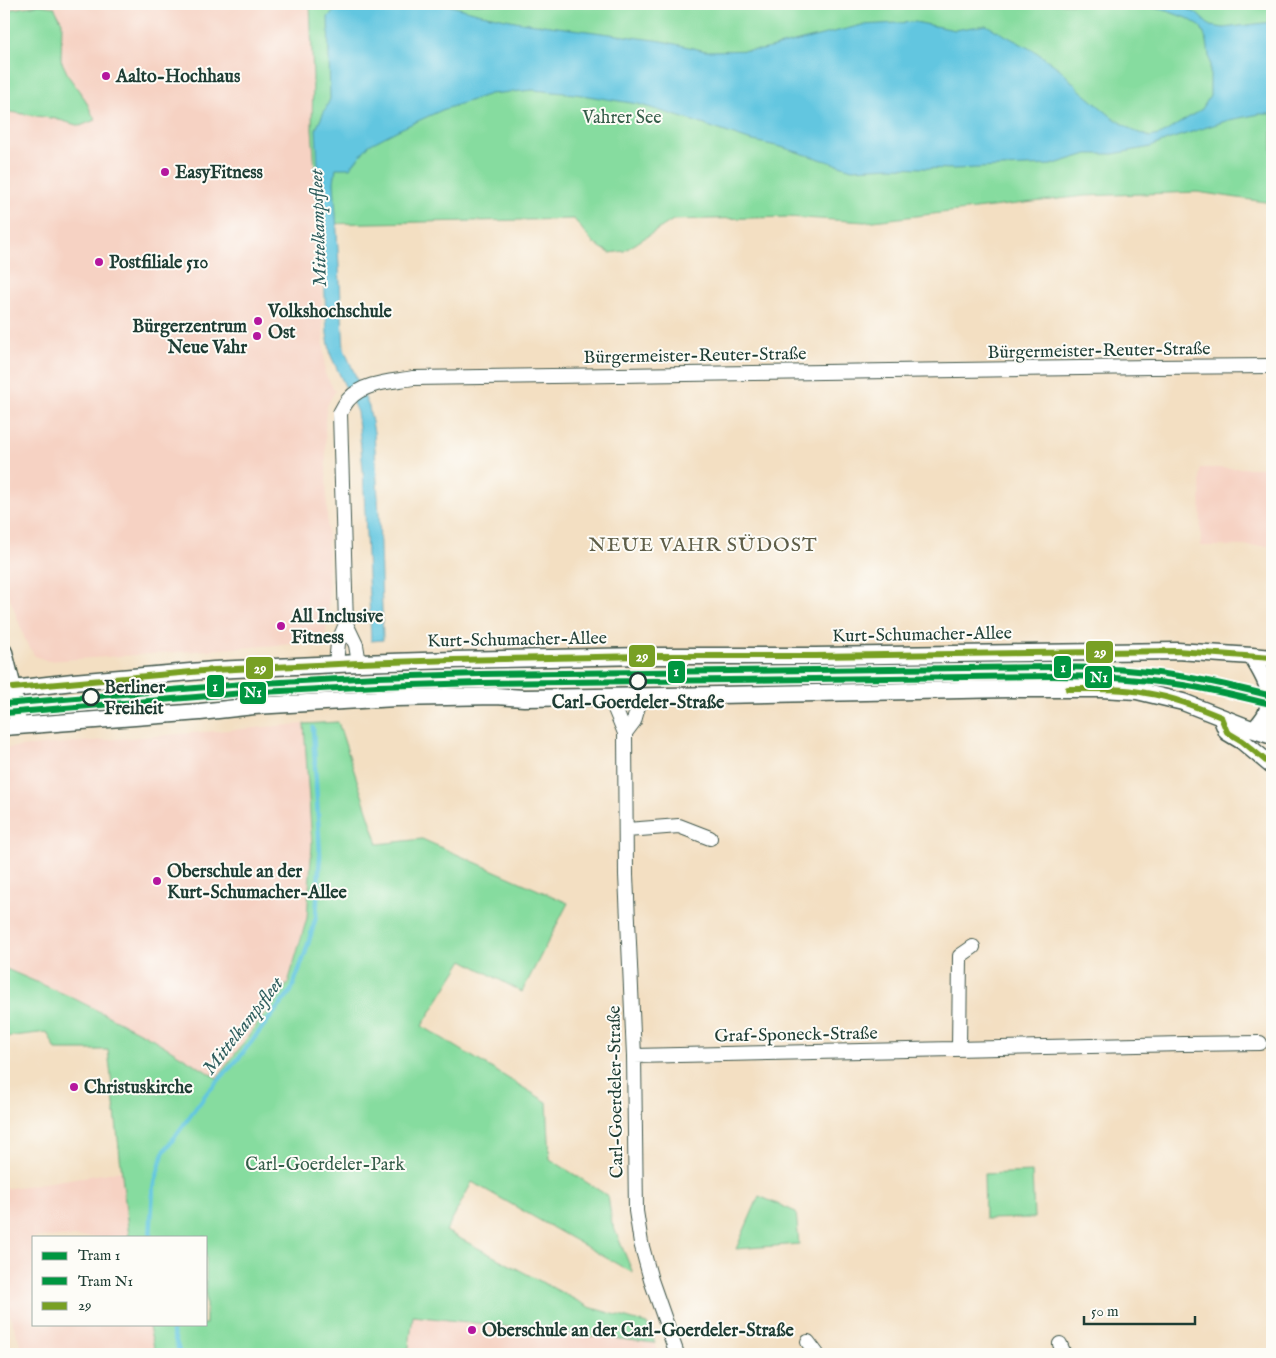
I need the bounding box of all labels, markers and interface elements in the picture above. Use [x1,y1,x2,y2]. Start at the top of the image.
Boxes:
place label: Aalto-Hochhaus [115,66,241,89]
marker: Aalto-Hochhaus [100,70,112,82]
park label: Vahrer See [581,107,662,130]
place label: EasyFitness [175,162,264,185]
marker: EasyFitness [159,166,171,178]
water label: Mittelkampsfleet [305,168,333,287]
place label: Postfiliale 510 [109,252,208,275]
marker: Postfiliale 510 [93,256,105,268]
place label: Volkshochschule Ost [267,301,393,345]
marker: Volkshochschule Ost [252,315,264,327]
place label: Bürgerzentrum Neue Vahr [132,316,247,360]
marker: Bürgerzentrum Neue Vahr [251,330,263,342]
street label: Bürgermeister-Reuter-Straße [987,338,1211,365]
street label: Bürgermeister-Reuter-Straße [583,343,807,370]
district label: NEUE VAHR SÜDOST [589,533,818,558]
place label: All Inclusive Fitness [290,606,384,650]
marker: All Inclusive Fitness [275,620,287,632]
street label: Kurt-Schumacher-Allee [832,622,1012,649]
street label: Kurt-Schumacher-Allee [427,627,607,654]
line badge: 29 [1085,640,1114,664]
line badge: 29 [628,644,656,668]
text: 29 [1094,644,1106,662]
text: 29 [636,648,648,666]
line badge: 1 [1053,655,1072,679]
line badge: 29 [245,656,274,680]
text: 1 [1060,659,1066,677]
text: 29 [254,660,266,678]
line badge: 1 [667,660,686,684]
text: 1 [673,663,679,681]
line badge: N1 [1084,665,1113,689]
text: N1 [1089,669,1108,687]
marker: Carl-Goerdeler-Straße [629,672,647,690]
line badge: 1 [206,674,225,698]
place label: Berliner Freiheit [104,677,165,721]
text: 1 [212,678,218,696]
line badge: N1 [239,681,267,705]
text: N1 [243,684,262,702]
marker: Berliner Freiheit [82,688,100,706]
place label: Carl-Goerdeler-Straße [552,692,725,715]
place label: Oberschule an der Kurt-Schumacher-Allee [167,861,348,905]
marker: Oberschule an der Kurt-Schumacher-Allee [151,875,163,887]
water label: Mittelkampsfleet [198,972,290,1080]
street label: Carl-Goerdeler-Straße [603,1005,630,1179]
street label: Graf-Sponeck-Straße [714,1023,878,1048]
place label: Christuskirche [84,1077,193,1100]
marker: Christuskirche [68,1081,80,1093]
park label: Carl-Goerdeler-Park [245,1154,405,1177]
legend [32,1236,208,1326]
text: Tram 1 [78,1246,120,1265]
text: Tram N1 [78,1272,133,1291]
scale bar [1084,1293,1195,1325]
text: 29 [78,1296,92,1315]
text: 50 m [1091,1302,1119,1321]
place label: Oberschule an der Carl-Goerdeler-Straße [482,1320,794,1343]
marker: Oberschule an der Carl-Goerdeler-Straße [466,1324,478,1336]

